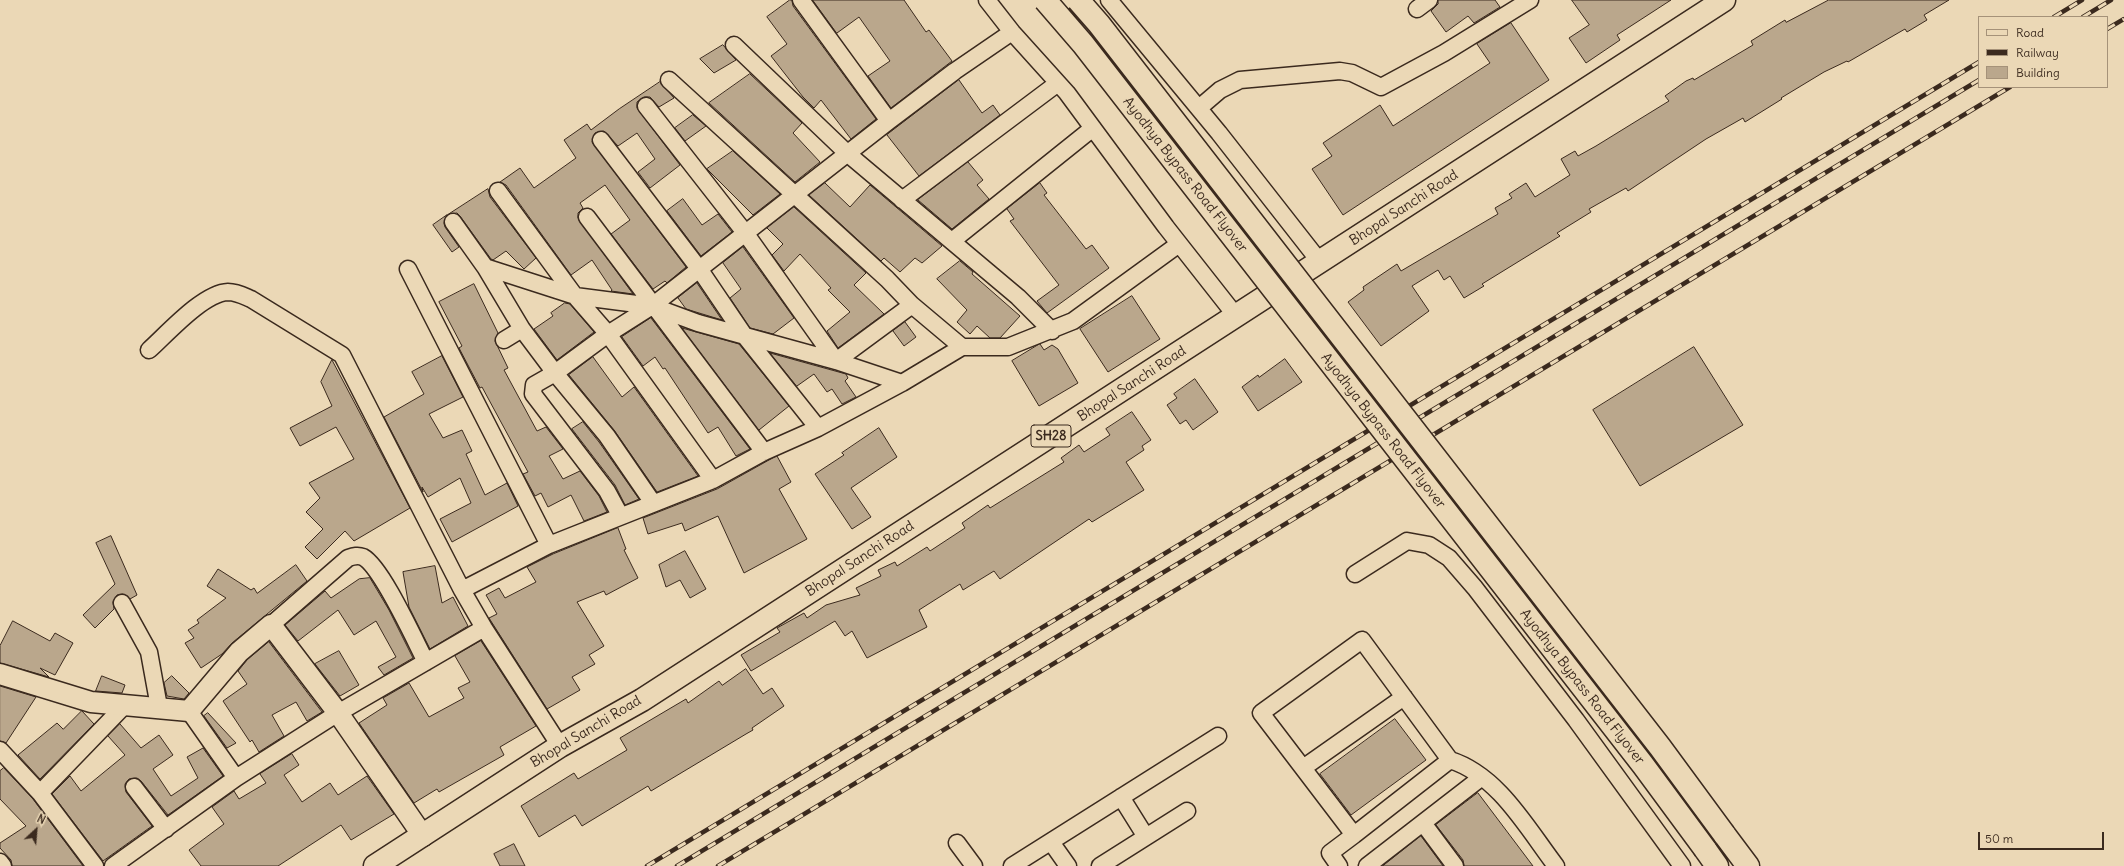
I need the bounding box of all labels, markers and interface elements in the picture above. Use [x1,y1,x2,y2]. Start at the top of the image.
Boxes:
legend [1978,16,2108,88]
text: Road [2016,25,2044,40]
text: Railway [2016,45,2059,60]
text: Building [2016,65,2060,80]
street label: Ayodhya Bypass Road Flyover [1119,94,1251,256]
street label: Bhopal Sanchi Road [1347,167,1461,249]
street label: Bhopal Sanchi Road [1075,343,1189,425]
street label: Ayodhya Bypass Road Flyover [1317,350,1449,512]
road number: SH28 [1031,425,1071,447]
street label: Bhopal Sanchi Road [803,518,917,600]
street label: Ayodhya Bypass Road Flyover [1516,606,1648,768]
street label: Bhopal Sanchi Road [528,692,644,772]
north arrow [16,810,56,850]
text: N [35,811,48,827]
scale bar [1980,824,2106,850]
text: 50 m [1985,831,2013,846]

